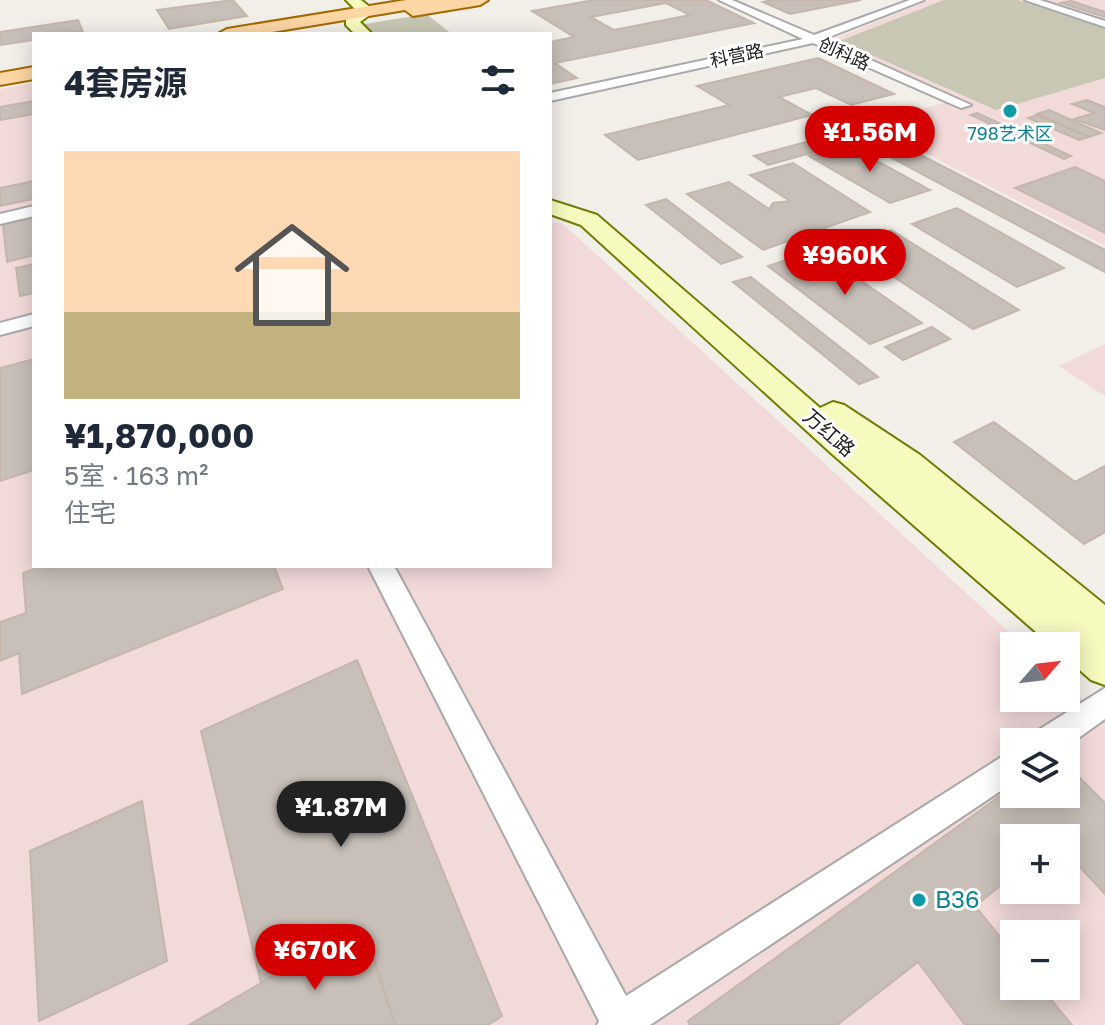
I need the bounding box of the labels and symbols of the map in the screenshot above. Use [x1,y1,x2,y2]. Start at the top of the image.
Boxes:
street label: 创科路 [815,32,874,74]
street label: 科营路 [708,39,765,71]
marker: 798艺术区 [1001,102,1019,120]
pin: ¥1.56M [805,106,935,174]
place label: 798艺术区 [967,122,1053,144]
pin: ¥960K [789,229,901,297]
street label: 万红路 [799,404,860,461]
north arrow [1000,632,1080,712]
pin: ¥1.87M [276,781,406,849]
place label: B36 [935,884,980,913]
marker: B36 [910,891,928,909]
pin: ¥670K [259,924,371,992]

